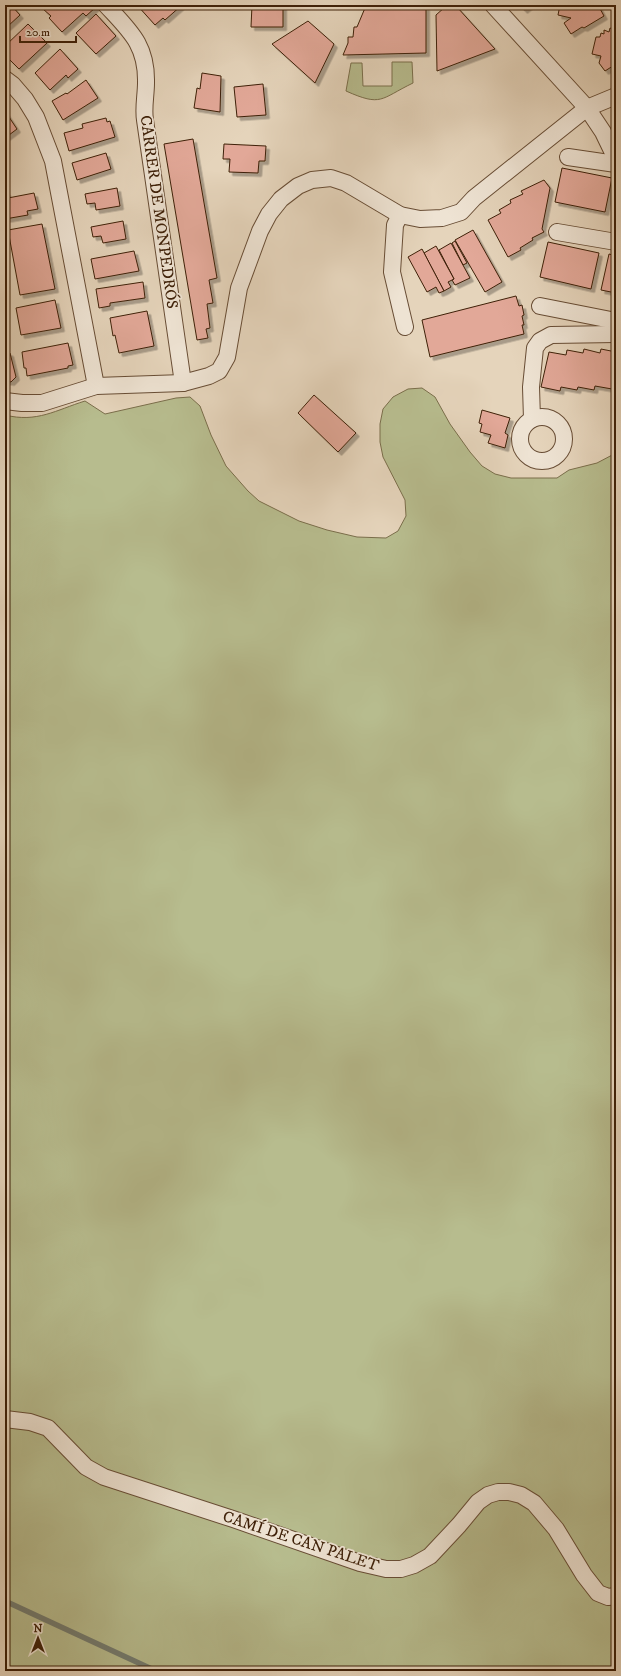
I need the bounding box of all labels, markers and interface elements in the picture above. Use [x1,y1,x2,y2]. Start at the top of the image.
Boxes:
scale bar [20,18,76,44]
text: 20 m [26,25,50,40]
street label: CARRER DE MONPEDRÓS [136,114,182,310]
street label: CAMÍ DE CAN PALET [220,1506,382,1576]
north arrow [18,1618,58,1658]
text: N [33,1622,43,1636]

